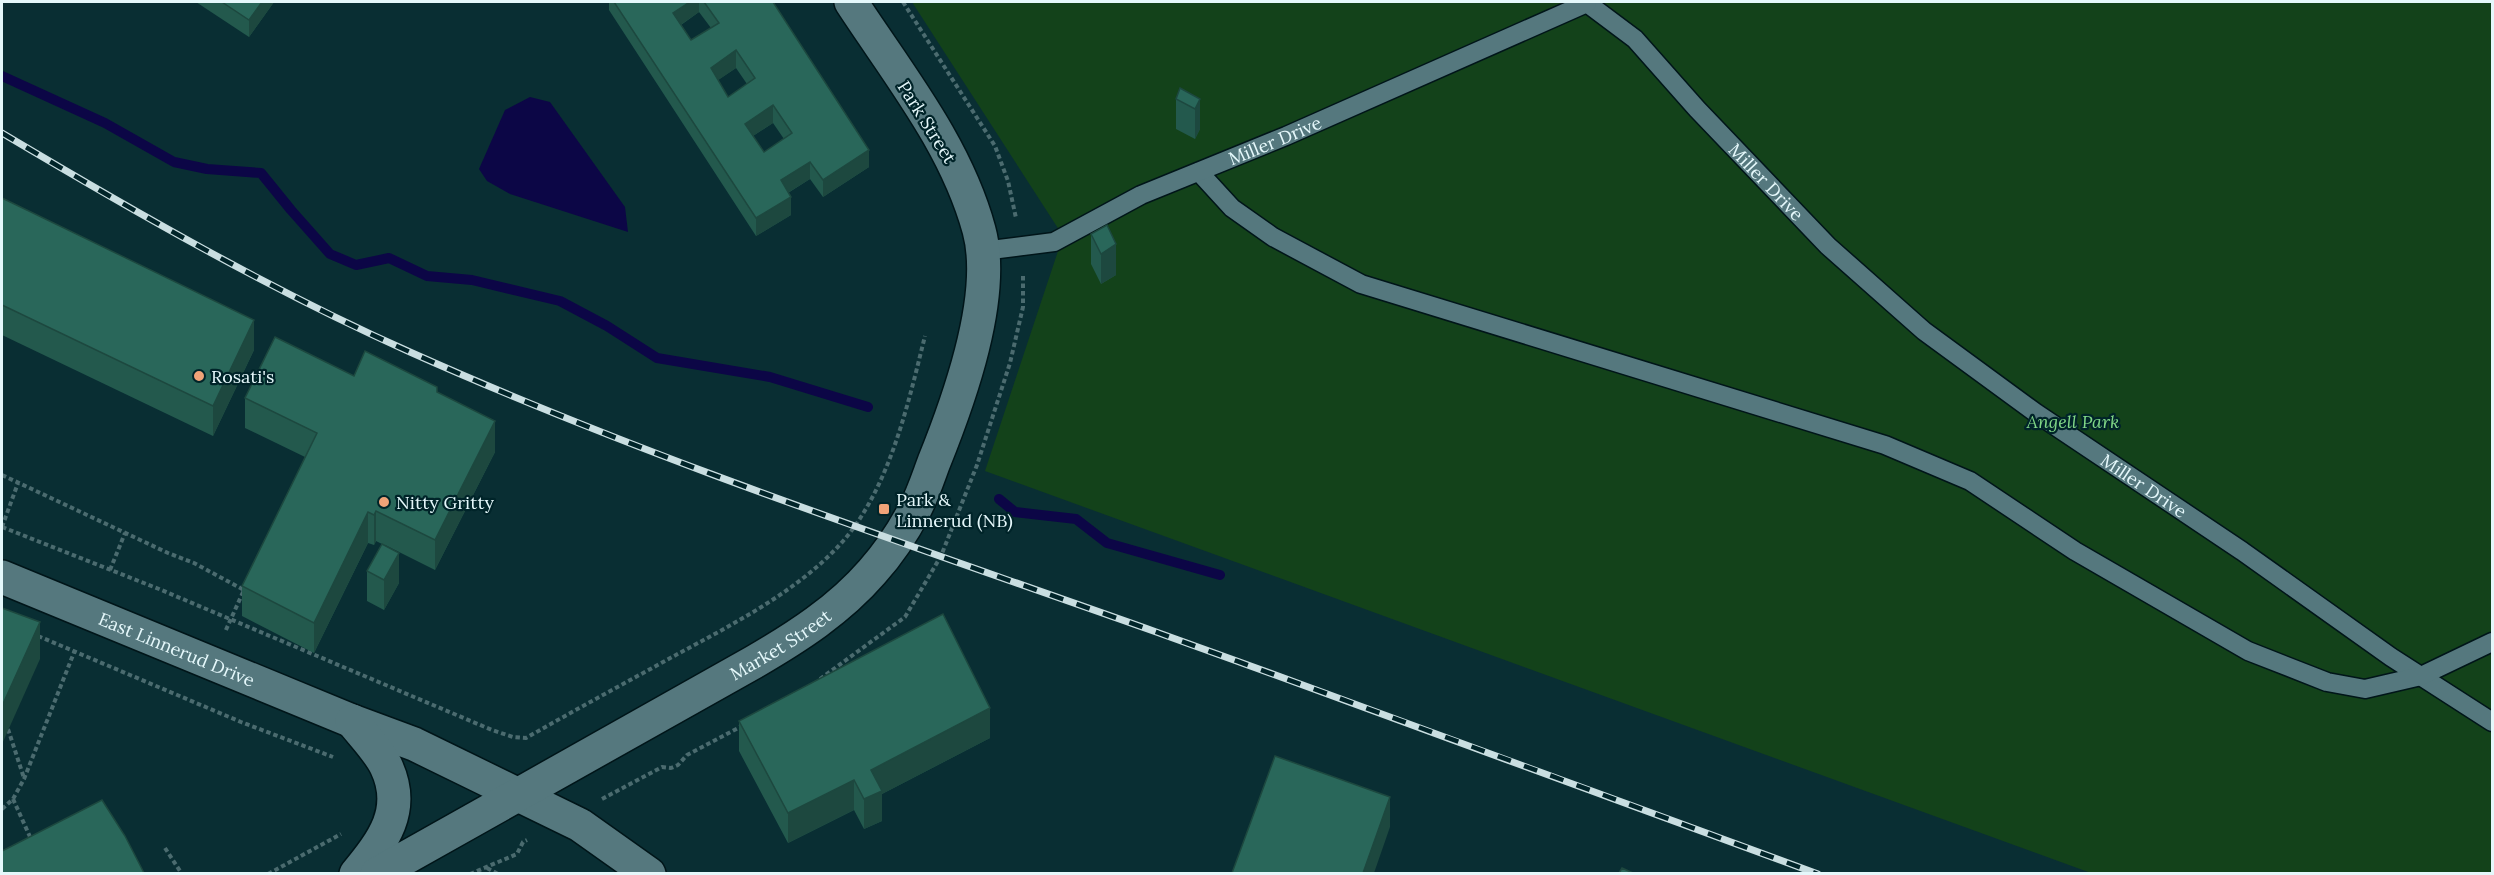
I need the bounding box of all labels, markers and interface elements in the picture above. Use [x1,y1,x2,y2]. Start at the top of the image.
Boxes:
street label: Park Street [893,76,961,168]
street label: Miller Drive [1225,110,1325,170]
street label: Miller Drive [1724,138,1809,225]
place label: Rosati's [211,365,274,388]
marker: Rosati's [192,369,206,383]
park label: Angell Park [2026,410,2119,433]
street label: Miller Drive [2097,448,2192,522]
place label: Park & Linnerud (NB) [896,488,1013,532]
place label: Nitty Gritty [396,491,494,514]
marker: Nitty Gritty [377,495,391,509]
marker: Park & Linnerud (NB) [877,502,891,516]
street label: Market Street [725,604,836,685]
street label: East Linnerud Drive [95,607,258,691]

